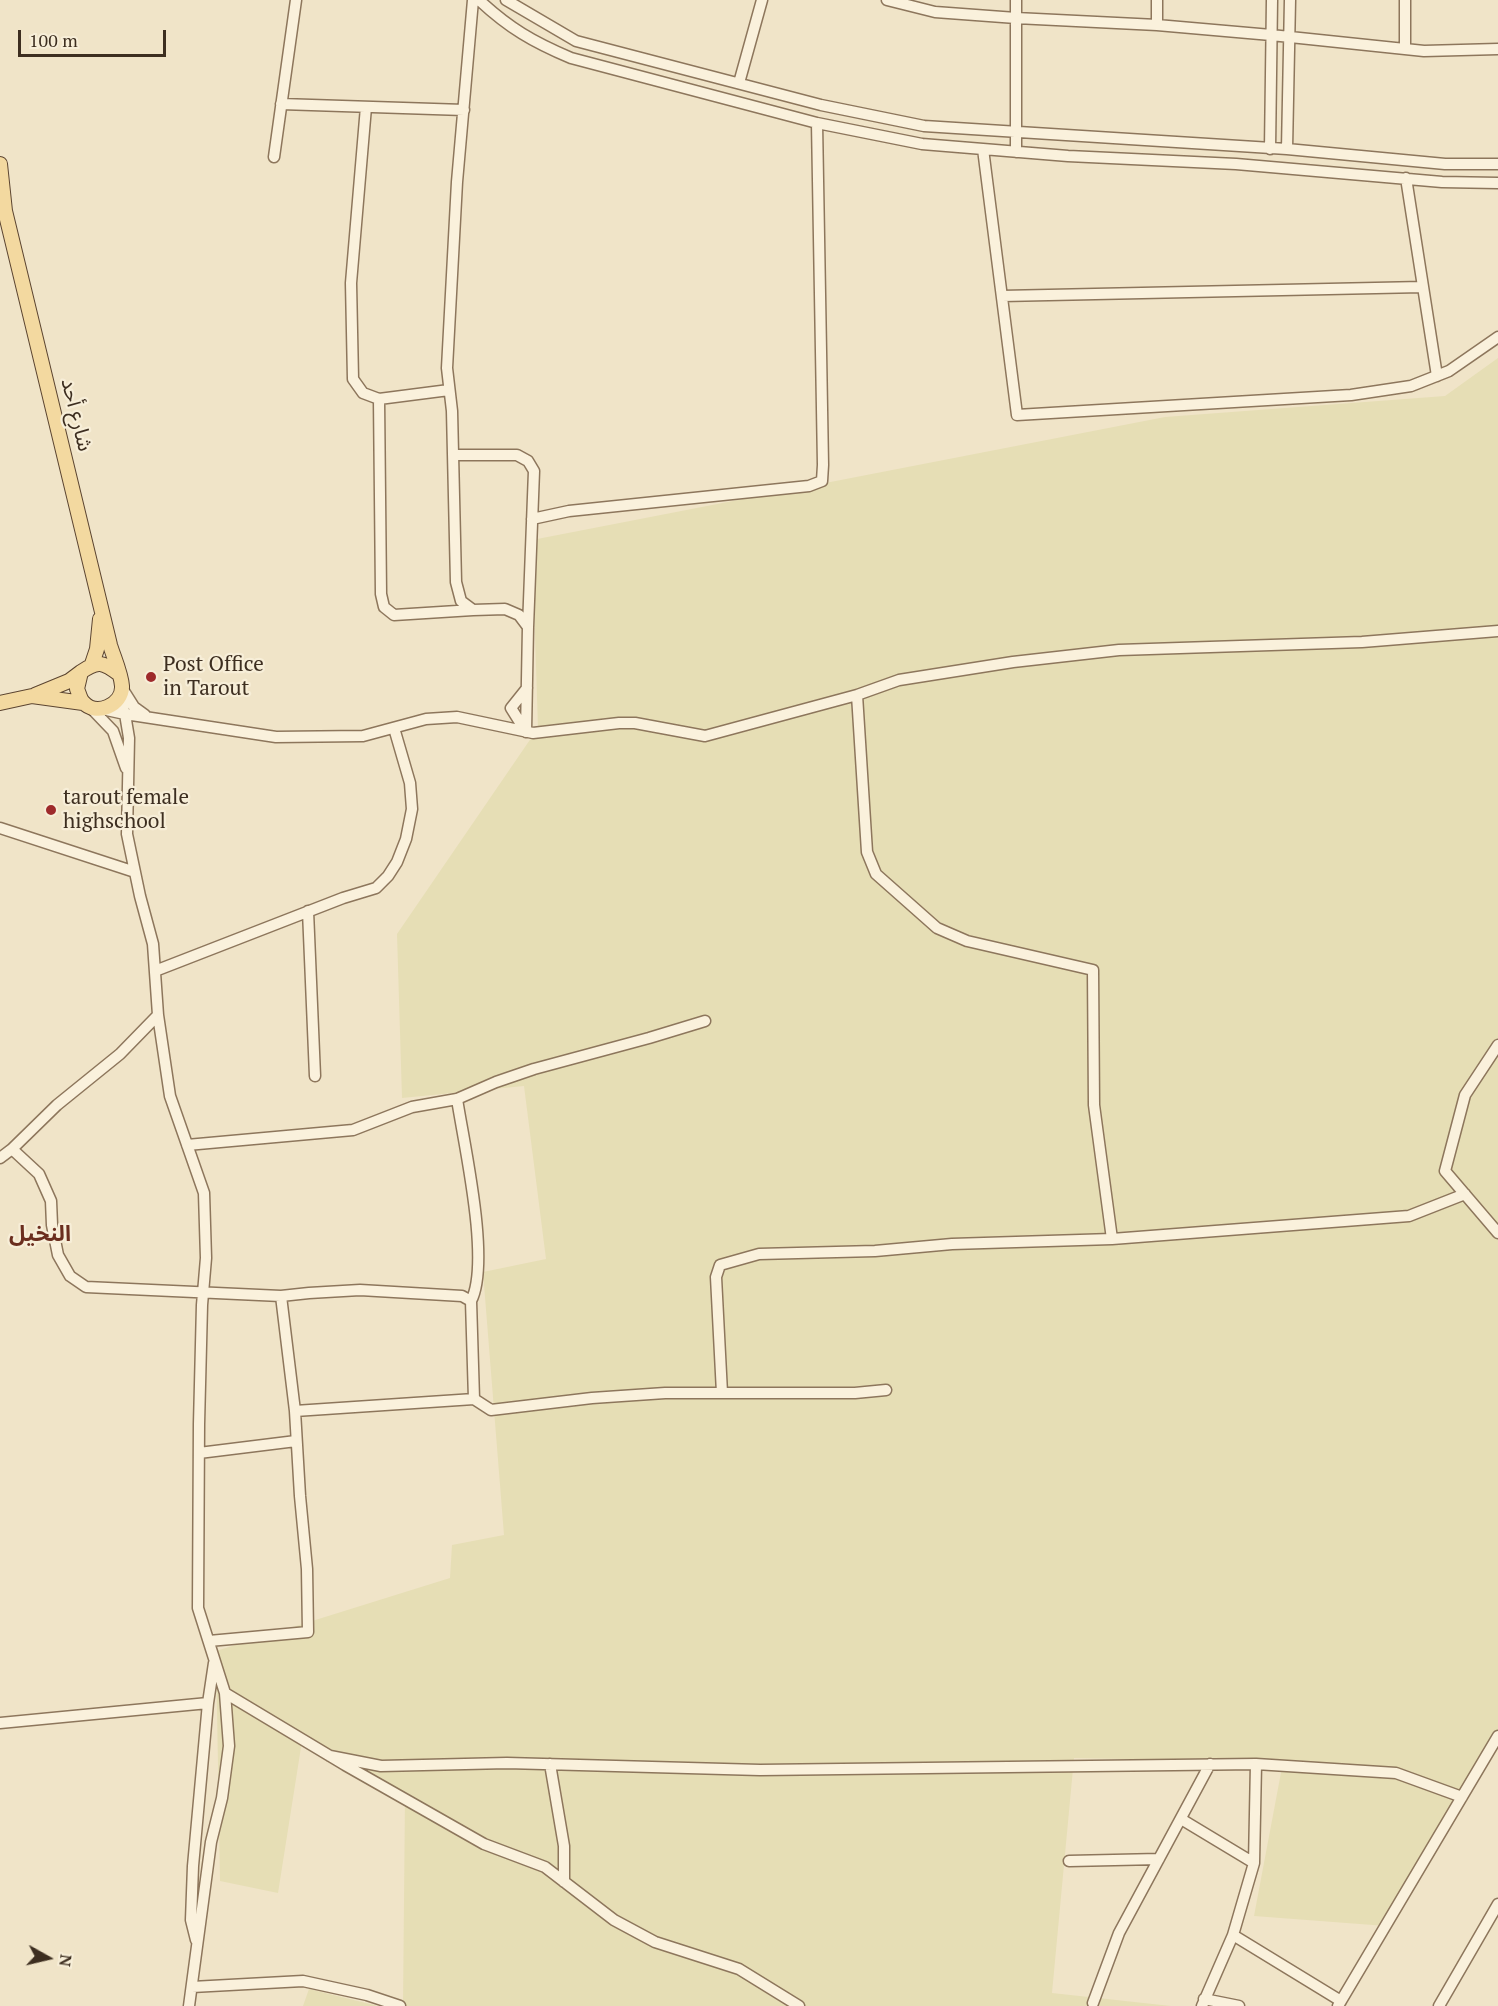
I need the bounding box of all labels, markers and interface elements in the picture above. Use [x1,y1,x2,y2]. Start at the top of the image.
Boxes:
scale bar [21,18,170,56]
text: 100 m [29,28,78,52]
street label: شارع أحد [55,376,97,454]
place label: Post Office in Tarout [163,652,264,702]
marker: Post Office in Tarout [144,670,158,684]
place label: tarout female highschool [63,785,189,835]
marker: tarout female highschool [44,803,58,817]
district label: النخيل [9,1222,71,1248]
north arrow [18,1928,78,1988]
text: N [54,1953,78,1968]

